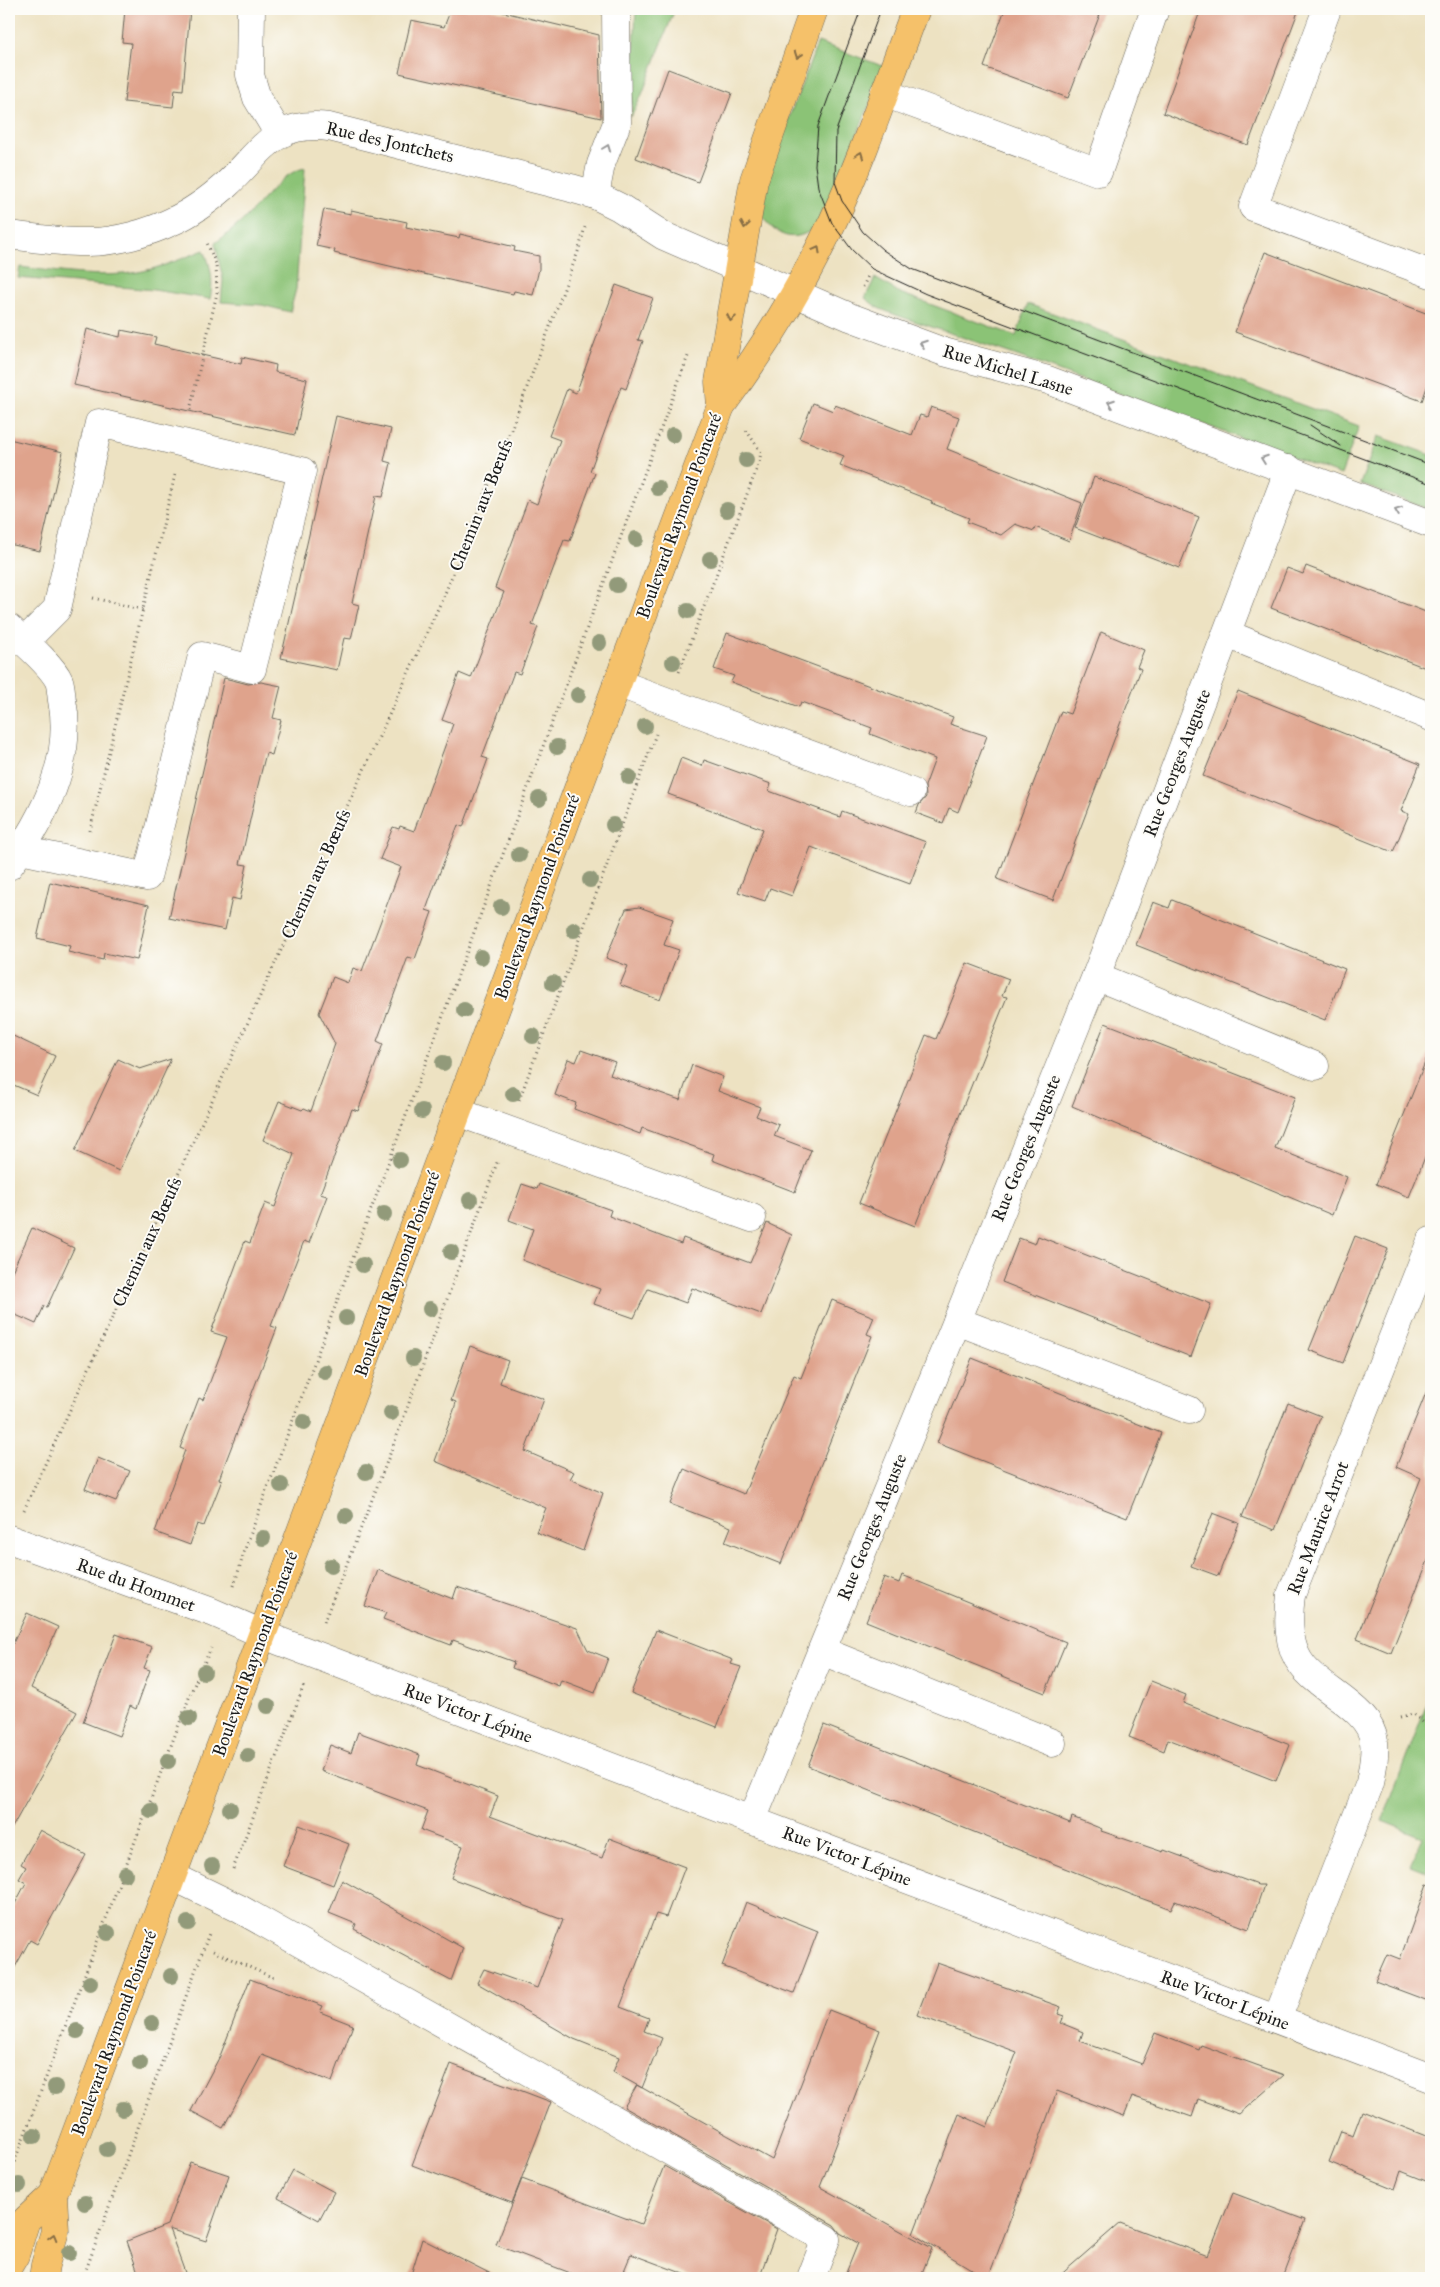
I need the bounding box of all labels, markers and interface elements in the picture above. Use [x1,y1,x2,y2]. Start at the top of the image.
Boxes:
one-way arrow [794,50,804,59]
street label: Rue des Jontchets [324,117,456,168]
one-way arrow [601,145,611,153]
one-way arrow [853,151,864,160]
one-way arrow [741,220,751,229]
one-way arrow [811,246,821,255]
one-way arrow [726,314,737,322]
one-way arrow [919,340,928,350]
street label: Rue Michel Lasne [940,340,1076,400]
one-way arrow [1107,399,1116,409]
street label: Boulevard Raymond Poincaré [632,410,727,622]
street label: Chemin aux Bœufs [444,436,518,574]
one-way arrow [1260,455,1268,465]
one-way arrow [1394,507,1403,517]
street label: Rue Georges Auguste [1139,686,1216,840]
street label: Boulevard Raymond Poincaré [490,791,585,1003]
street label: Chemin aux Bœufs [276,806,356,942]
street label: Rue Georges Auguste [986,1071,1066,1225]
street label: Boulevard Raymond Poincaré [350,1168,445,1380]
street label: Chemin aux Bœufs [107,1174,187,1310]
street label: Rue Georges Auguste [832,1450,912,1604]
street label: Rue Maurice Arrot [1282,1458,1354,1598]
street label: Boulevard Raymond Poincaré [208,1548,303,1760]
street label: Rue du Hommet [74,1553,199,1617]
street label: Rue Victor Lépine [400,1678,536,1748]
street label: Rue Victor Lépine [779,1821,915,1891]
street label: Boulevard Raymond Poincaré [67,1927,162,2139]
street label: Rue Victor Lépine [1157,1965,1293,2035]
one-way arrow [47,2233,58,2242]

